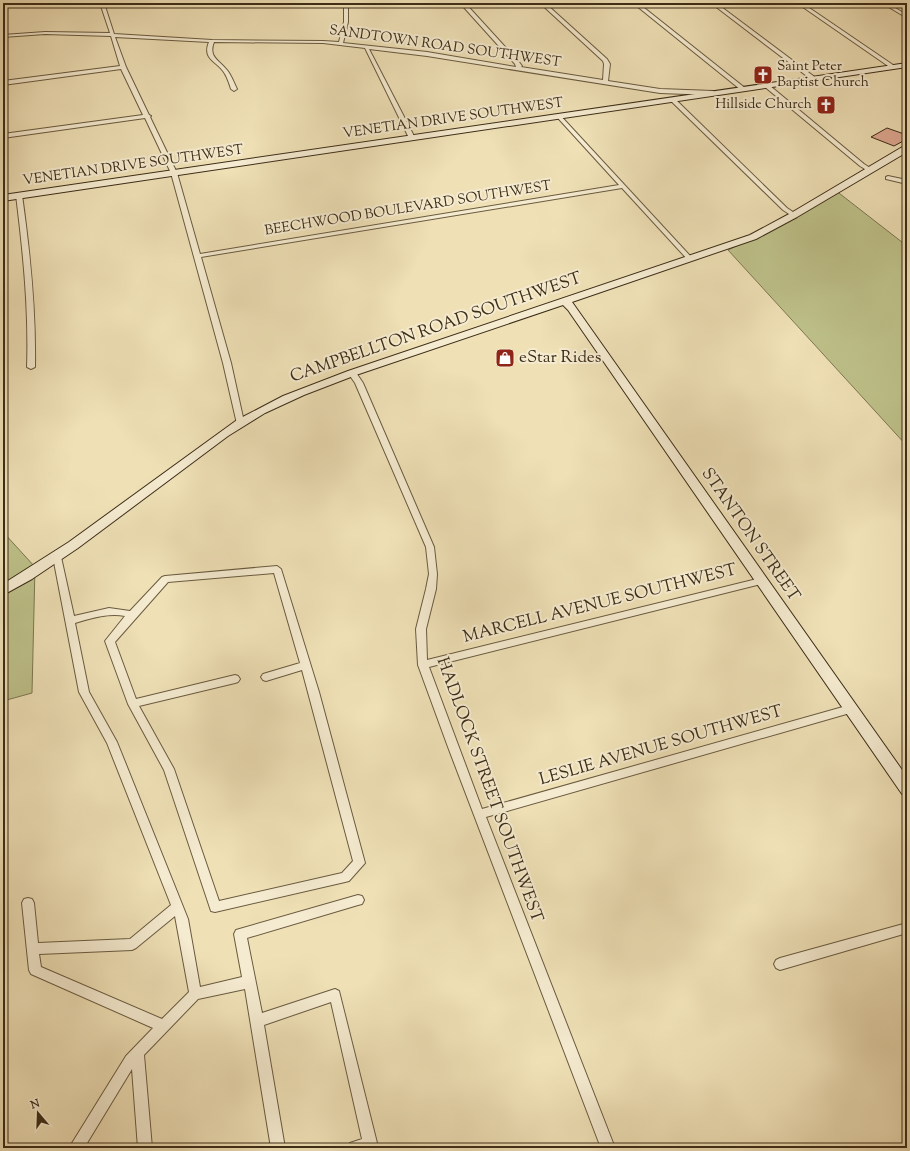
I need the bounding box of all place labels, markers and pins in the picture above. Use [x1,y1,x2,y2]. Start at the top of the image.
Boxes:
place label: Saint Peter Baptist Church [777,57,869,93]
church icon: Saint Peter Baptist Church [752,64,774,86]
church icon: Hillside Church [815,94,837,116]
place label: Hillside Church [715,95,812,115]
place label: eStar Rides [519,346,602,370]
shop icon: eStar Rides [494,347,516,369]

